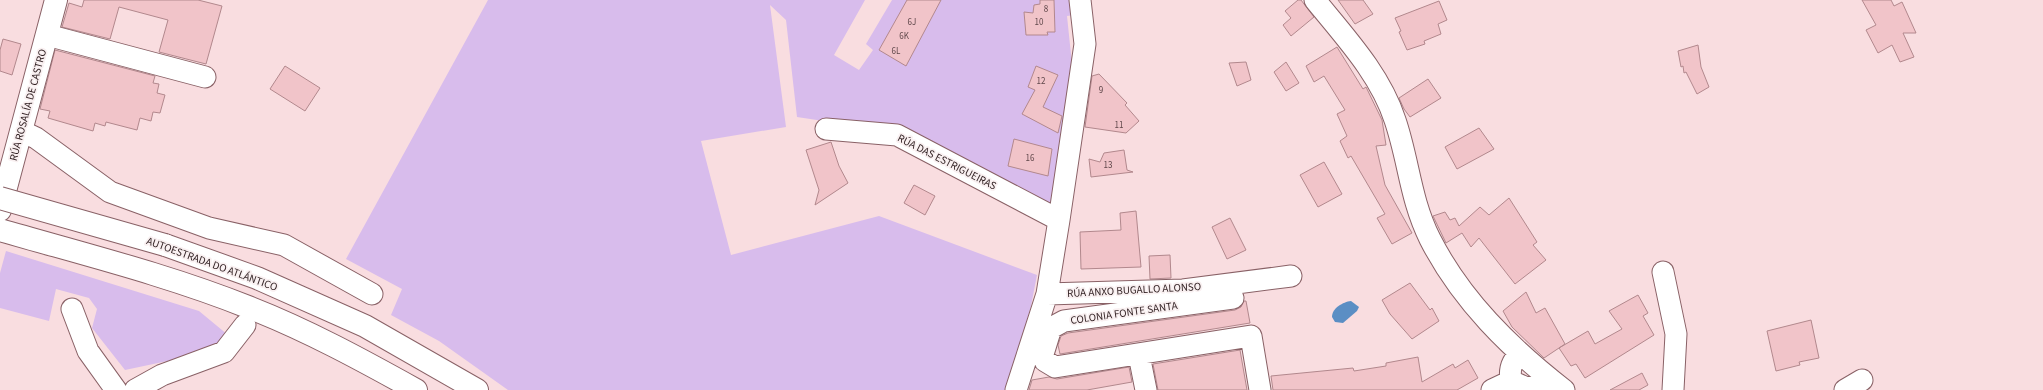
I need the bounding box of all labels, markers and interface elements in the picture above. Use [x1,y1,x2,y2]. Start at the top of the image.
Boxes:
house number: 8 [1044,3,1049,16]
house number: 6J [908,16,916,29]
house number: 10 [1035,16,1044,29]
house number: 6K [899,30,910,43]
house number: 6L [892,45,901,58]
street label: RÚA ROSALÍA DE CASTRO [6,47,50,163]
house number: 12 [1037,75,1046,88]
house number: 9 [1099,84,1104,97]
house number: 11 [1115,119,1123,132]
street label: RÚA DAS ESTRIGUEIRAS [895,131,999,194]
house number: 16 [1026,152,1035,165]
house number: 13 [1104,159,1113,172]
street label: AUTOESTRADA DO ATLÁNTICO [144,233,280,295]
street label: RÚA ANXO BUGALLO ALONSO [1067,279,1201,301]
street label: COLONIA FONTE SANTA [1070,298,1178,328]

